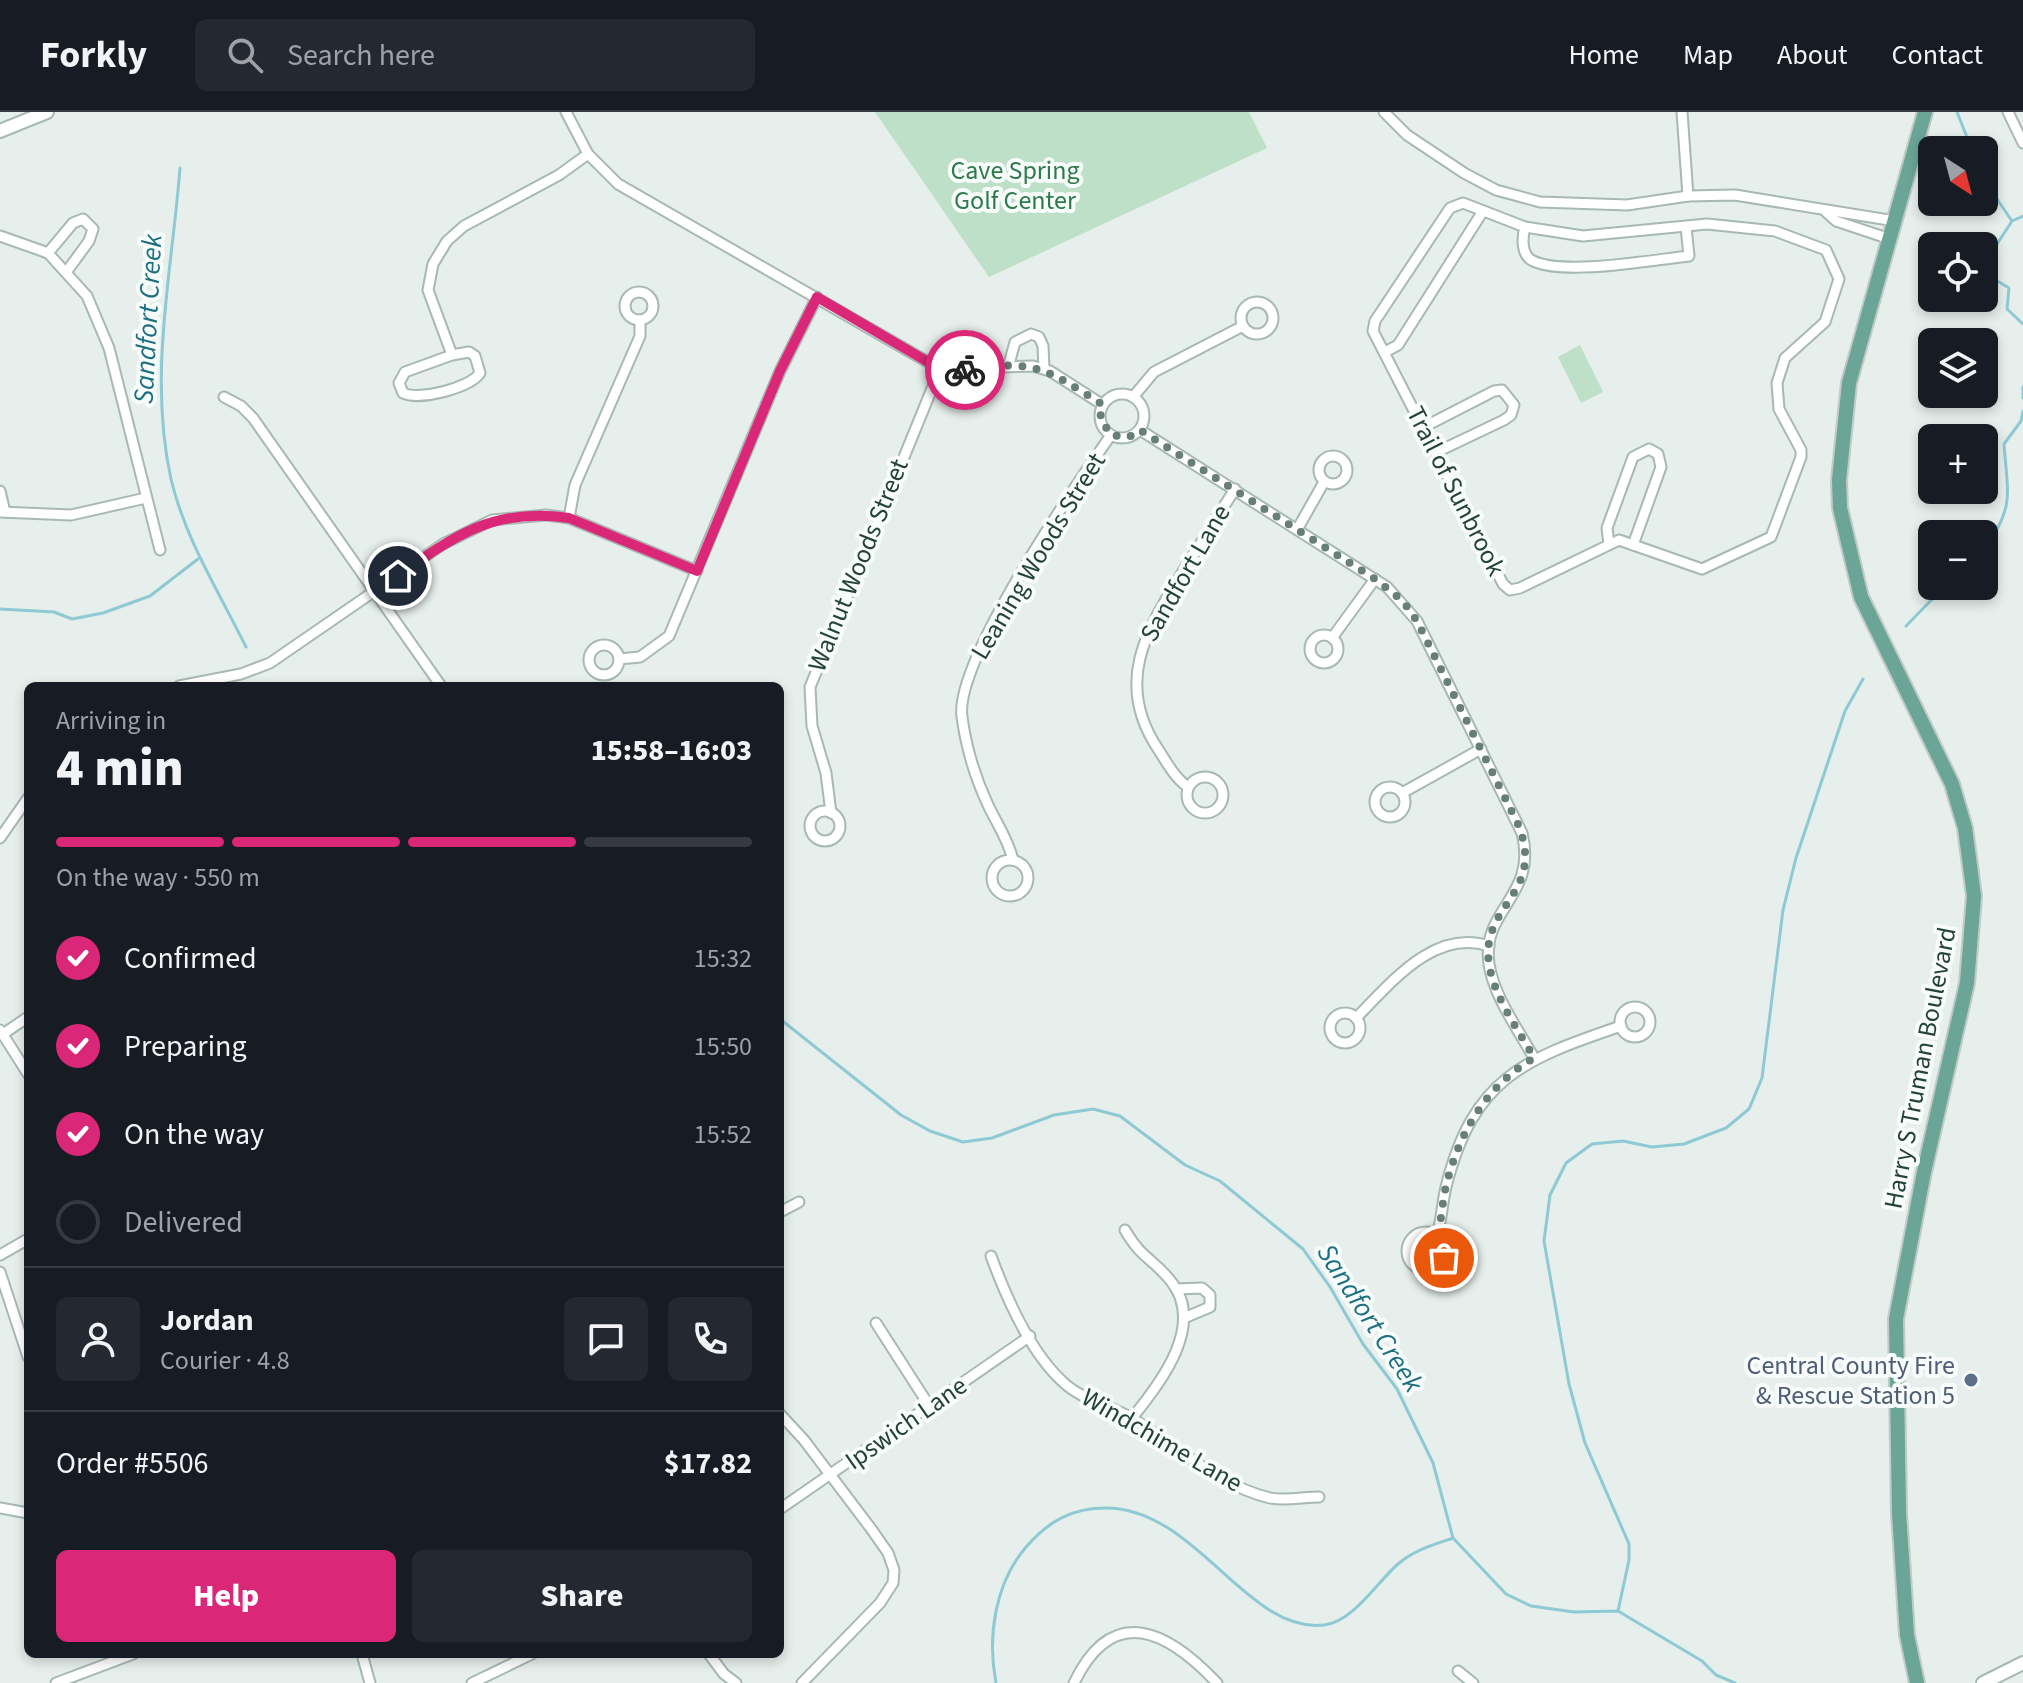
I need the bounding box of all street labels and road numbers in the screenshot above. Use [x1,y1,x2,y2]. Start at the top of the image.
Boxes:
street label: Trail of Sunbrook [1397,400,1515,582]
street label: Leaning Woods Street [962,445,1115,666]
street label: Walnut Woods Street [798,453,918,677]
street label: Sandfort Lane [1131,498,1239,648]
street label: Harry S Truman Boulevard [1875,924,1965,1212]
street label: Ipswich Lane [838,1367,974,1479]
street label: Windchime Lane [1075,1379,1249,1501]

